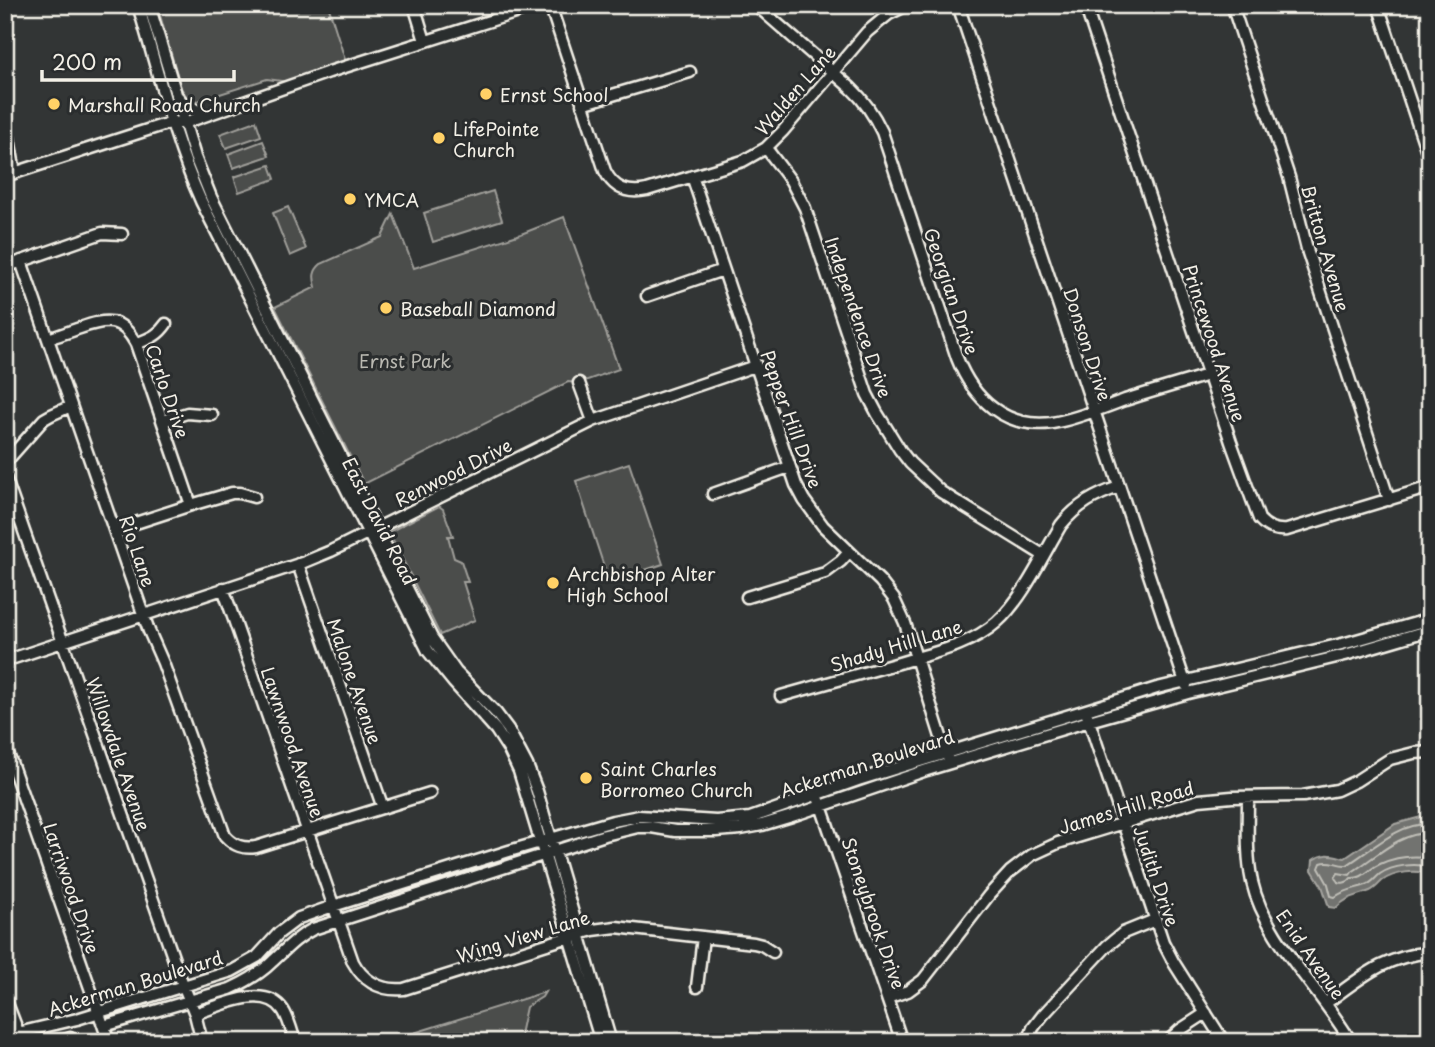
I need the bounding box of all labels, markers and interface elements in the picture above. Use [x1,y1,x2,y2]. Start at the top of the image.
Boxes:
scale bar [42,38,234,82]
street label: Walden Lane [748,39,842,141]
text: 200 m [52,45,122,77]
place label: Ernst School [500,81,608,108]
marker: Ernst School [478,86,494,102]
place label: Marshall Road Church [68,91,261,118]
marker: Marshall Road Church [46,96,62,112]
place label: LifePointe Church [453,115,539,163]
marker: LifePointe Church [431,130,447,146]
street label: Britton Avenue [1295,181,1357,315]
place label: YMCA [364,186,419,213]
marker: YMCA [342,191,358,207]
street label: Georgian Drive [918,224,986,358]
street label: Independence Drive [819,233,899,401]
street label: Princewood Avenue [1177,261,1253,425]
street label: Donson Drive [1057,284,1119,404]
place label: Baseball Diamond [400,295,556,322]
marker: Baseball Diamond [378,300,394,316]
street label: Carlo Drive [139,340,197,442]
street label: Pepper Hill Drive [754,346,830,492]
park label: Ernst Park [359,347,451,374]
street label: Renwood Drive [390,431,516,513]
street label: East David Road [336,452,424,590]
street label: Rio Lane [113,511,163,591]
place label: Archbishop Alter High School [567,560,716,608]
marker: Archbishop Alter High School [545,575,561,591]
street label: Shady Hill Lane [827,612,965,678]
street label: Malone Avenue [321,614,389,748]
street label: Lawnwood Avenue [255,663,331,821]
street label: Willowdale Avenue [80,674,158,835]
street label: Ackerman Boulevard [776,722,958,804]
place label: Saint Charles Borromeo Church [600,755,753,803]
marker: Saint Charles Borromeo Church [578,770,594,786]
street label: James Hill Road [1055,774,1197,840]
street label: Larriwood Drive [37,819,107,957]
street label: Judith Drive [1127,822,1187,930]
street label: Stoneybrook Drive [835,833,913,993]
street label: Wing View Lane [453,903,593,969]
street label: Enid Avenue [1270,903,1352,1005]
street label: Ackerman Boulevard [44,944,226,1022]

